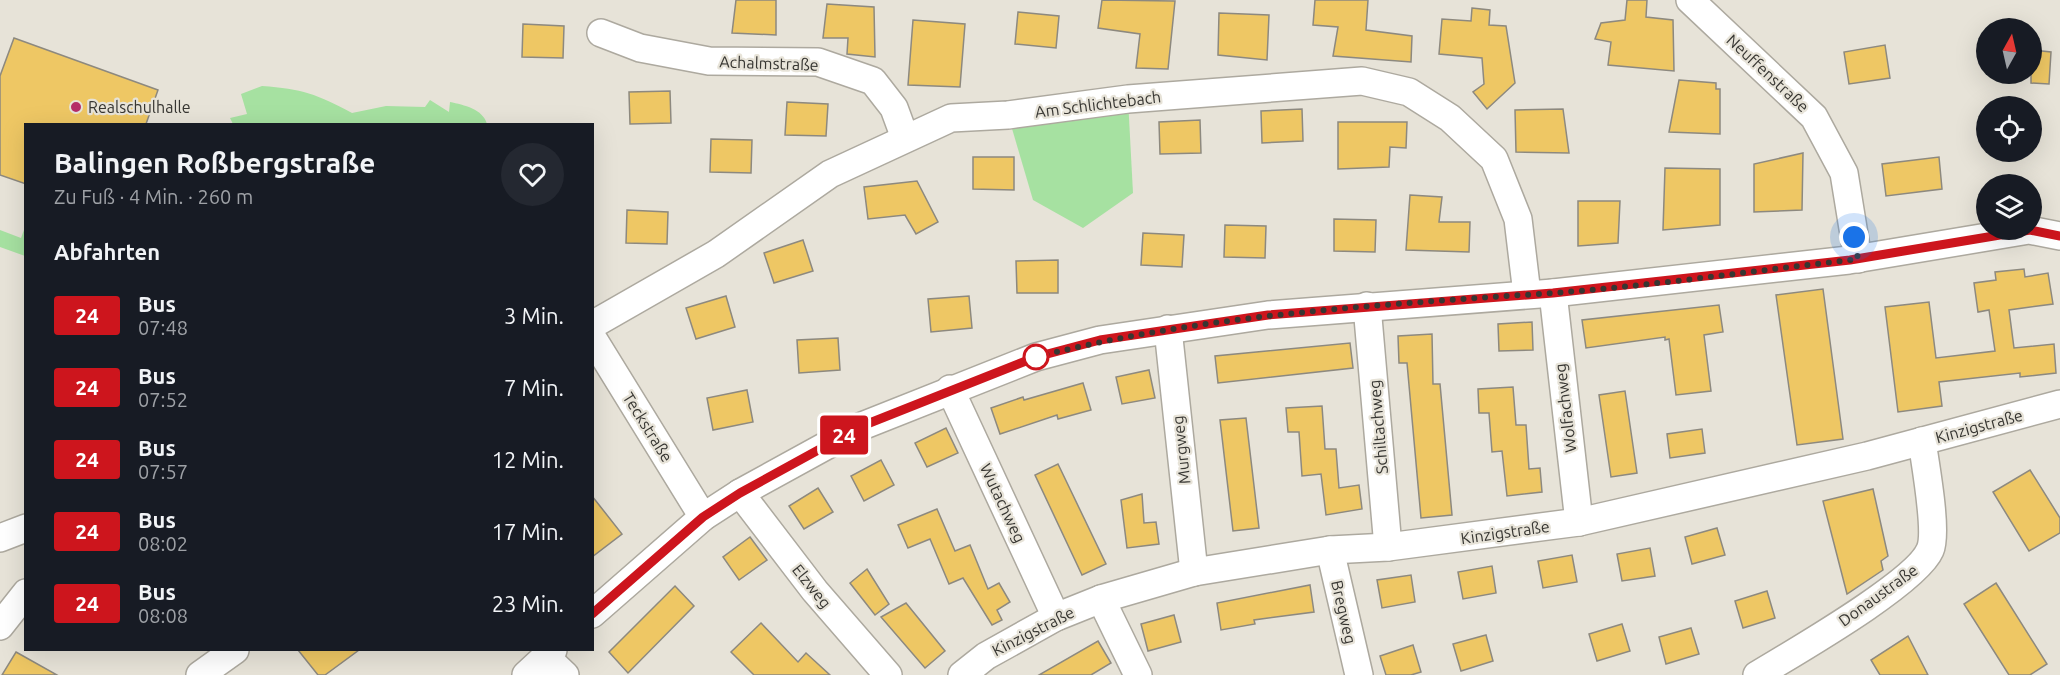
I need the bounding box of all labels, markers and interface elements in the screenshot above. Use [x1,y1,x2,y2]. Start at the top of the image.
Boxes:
north arrow [1976,18,2042,84]
map controls [1976,18,2042,240]
street label: Neuffenstraße [1723,30,1813,116]
street label: Achalmstraße [719,52,819,74]
street label: Am Schlichtebach [1034,87,1162,121]
button: locate [1976,96,2042,162]
place label: Realschulhalle [88,98,191,116]
marker: Realschulhalle [69,100,83,114]
button: heart [501,143,564,206]
text: Balingen Roßbergstraße [54,147,375,178]
button: layers [1976,174,2042,240]
text: Zu Fuß · 4 Min. · 260 m [54,185,253,208]
your location [1839,222,1869,252]
text: Abfahrten [54,239,160,264]
text: Bus [138,291,176,316]
text: 24 [75,303,99,327]
text: 3 Min. [504,303,564,328]
text: 07:48 [138,316,188,339]
unlabelled marker [1023,344,1049,370]
text: Bus [138,363,176,388]
street label: Wolfachweg [1551,363,1579,453]
text: 24 [75,375,99,399]
text: 7 Min. [504,375,564,400]
street label: Schiltachweg [1365,379,1391,475]
text: 07:52 [138,388,188,411]
street label: Teckstraße [620,389,676,465]
street label: Kinzigstraße [1933,406,2025,446]
street label: Murgweg [1168,415,1194,485]
line badge: 24 [817,416,871,454]
text: 24 [832,423,856,447]
text: Bus [138,435,176,460]
text: 24 [75,447,99,471]
text: 12 Min. [492,447,564,472]
text: 07:57 [138,460,188,483]
street label: Wutachweg [977,461,1029,545]
text: Bus [138,507,176,532]
street label: Kinzigstraße [1459,517,1551,547]
text: 24 [75,519,99,543]
text: 17 Min. [492,519,564,544]
text: 08:02 [138,532,188,555]
street label: Donaustraße [1835,560,1921,630]
street label: Elzweg [789,561,835,611]
street label: Bregweg [1328,578,1360,646]
text: Bus [138,579,176,604]
text: 24 [75,591,99,615]
text: 23 Min. [492,591,564,616]
street label: Kinzigstraße [989,603,1077,659]
text: 08:08 [138,604,188,627]

